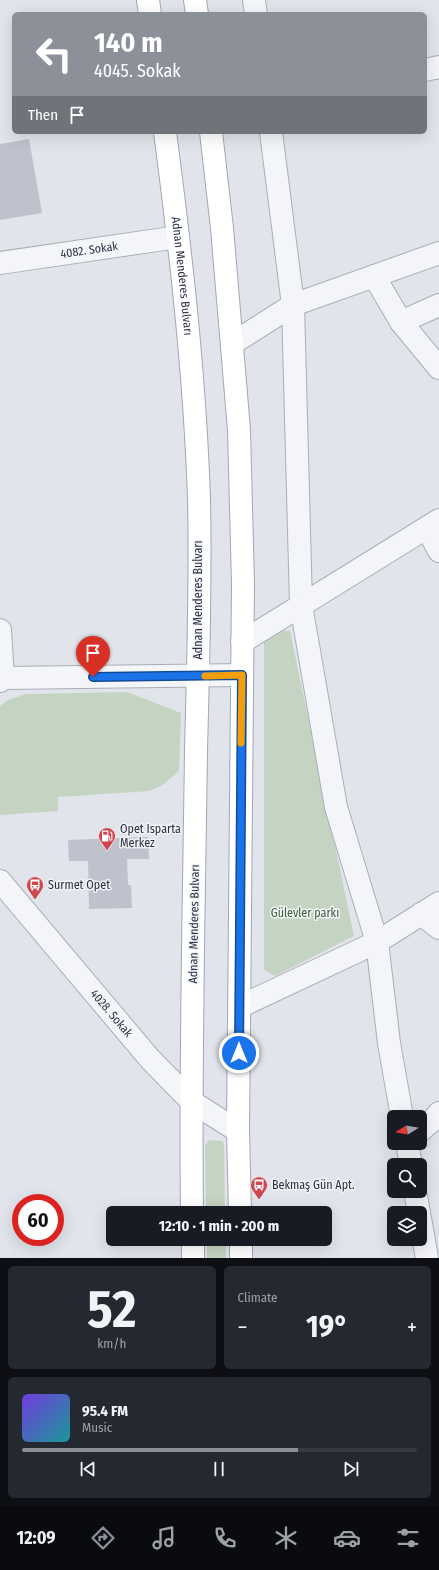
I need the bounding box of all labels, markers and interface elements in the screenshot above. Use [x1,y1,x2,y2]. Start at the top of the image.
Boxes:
text: 140 m [94,26,163,59]
icon: left [28,28,80,80]
text: 4045. Sokak [94,60,181,82]
icon: arrive [66,104,88,126]
text: Then [28,106,58,124]
street label: Adnan Menderes Bulvarı [169,216,195,336]
street label: 4082. Sokak [59,239,119,261]
street label: Adnan Menderes Bulvarı [191,540,205,660]
pin [76,636,110,677]
icon: arrive [82,642,104,664]
place label: Opet Isparta Merkez [120,822,181,850]
fuel station icon: Opet Isparta Merkez [97,826,117,851]
street label: Adnan Menderes Bulvarı [186,864,202,984]
bus stop icon: Surmet Opet [25,875,45,900]
place label: Surmet Opet [48,878,110,892]
park label: Gülevler parkı [271,906,339,920]
street label: 4028. Sokak [88,987,136,1040]
position arrow [218,1032,260,1074]
north arrow [387,1110,427,1150]
map controls [387,1110,427,1246]
button: search [387,1158,427,1198]
bus stop icon: Bekmaş Gün Apt. [249,1175,269,1200]
place label: Bekmaş Gün Apt. [272,1178,355,1192]
speed limit sign: 60 [12,1194,64,1246]
button: layers [387,1206,427,1246]
text: 12:10 · 1 min · 200 m [159,1217,279,1235]
text: 52 [87,1278,136,1341]
text: Climate [238,1290,278,1305]
text: 19° [306,1309,348,1345]
text: − [238,1314,247,1341]
text: + [407,1314,417,1341]
text: km/h [97,1336,126,1351]
text: 95.4 FM [82,1402,128,1420]
text: Music [82,1420,112,1435]
icon: previous [77,1458,99,1480]
icon: pause [208,1458,230,1480]
icon: next [340,1458,362,1480]
icon: directions [89,1524,117,1552]
icon: music [150,1524,178,1552]
icon: phone [211,1524,239,1552]
icon: climate [272,1524,300,1552]
icon: car [333,1524,361,1552]
icon: filters [394,1524,422,1552]
text: 12:09 [17,1527,56,1549]

